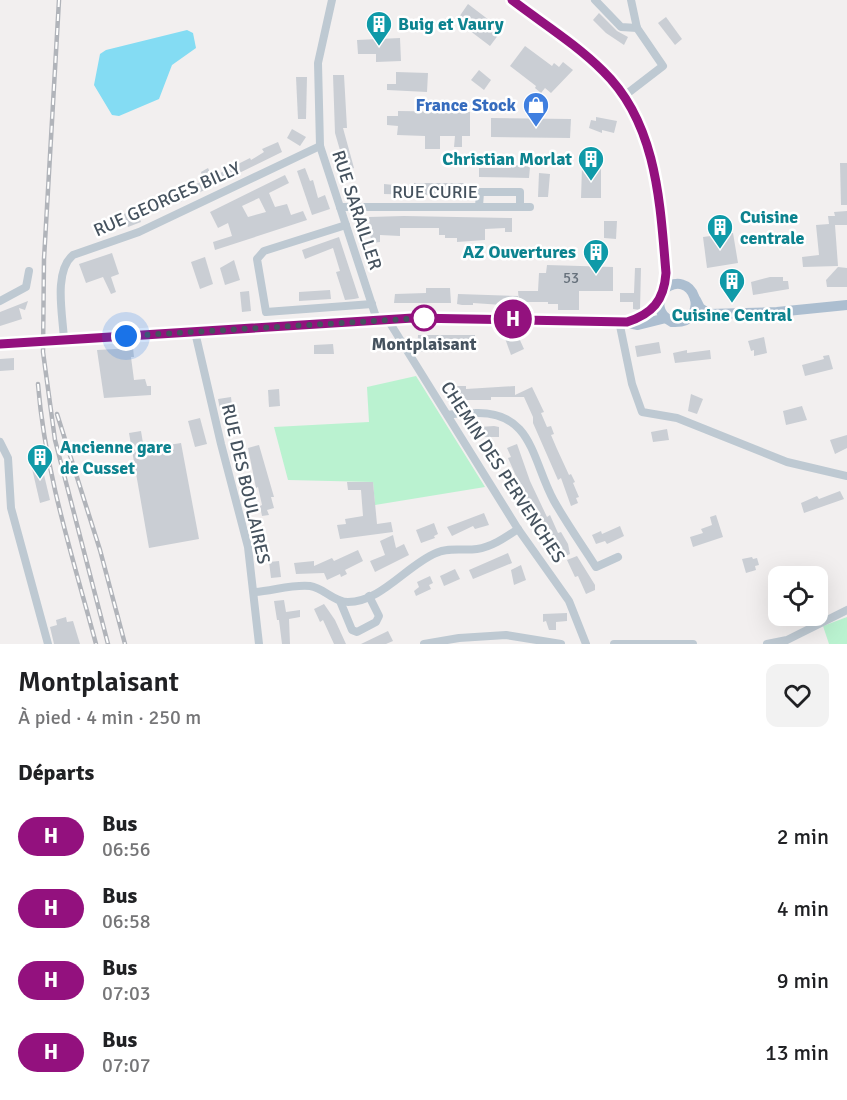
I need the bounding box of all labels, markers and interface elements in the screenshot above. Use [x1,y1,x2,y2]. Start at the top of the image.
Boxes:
building icon: Buig et Vaury [364,9,394,47]
place label: Buig et Vaury [398,13,504,35]
shop icon: France Stock [521,90,551,128]
place label: France Stock [415,94,517,116]
building icon: Christian Morlat [576,144,606,182]
street label: RUE SARAILLER [327,148,387,273]
place label: Christian Morlat [442,148,572,170]
street label: RUE GEORGES BILLY [90,157,244,241]
street label: RUE CURIE [392,181,478,203]
place label: Cuisine centrale [740,206,805,249]
building icon: Cuisine centrale [705,212,735,250]
building icon: AZ Ouvertures [581,237,611,275]
place label: AZ Ouvertures [463,241,576,263]
building icon: Cuisine Central [717,266,747,304]
house number: 53 [563,269,579,287]
line badge: H [494,300,532,338]
place label: Cuisine Central [672,304,793,326]
marker: Montplaisant [411,305,437,331]
text: H [506,306,520,332]
your location [111,321,141,351]
place label: Montplaisant [372,333,477,355]
street label: CHEMIN DES PERVENCHES [436,377,570,567]
street label: RUE DES BOULAIRES [217,402,275,566]
place label: Ancienne gare de Cusset [60,436,172,479]
building icon: Ancienne gare de Cusset [25,442,55,480]
map controls [768,566,828,626]
button: locate [768,566,828,626]
button: heart [766,664,829,727]
text: Montplaisant [18,665,179,699]
text: À pied · 4 min · 250 m [18,705,201,730]
text: Départs [18,759,94,786]
text: Bus [102,810,137,837]
text: H [44,823,58,849]
text: 2 min [777,823,829,850]
text: 06:56 [102,837,151,862]
text: Bus [102,882,137,909]
text: H [44,895,58,921]
text: 4 min [777,895,829,922]
text: 06:58 [102,909,151,934]
text: Bus [102,954,137,981]
text: H [44,967,58,993]
text: 9 min [777,967,829,994]
text: 07:03 [102,981,151,1006]
text: Bus [102,1026,137,1053]
text: H [44,1039,58,1065]
text: 13 min [765,1039,829,1066]
text: 07:07 [102,1053,151,1078]

